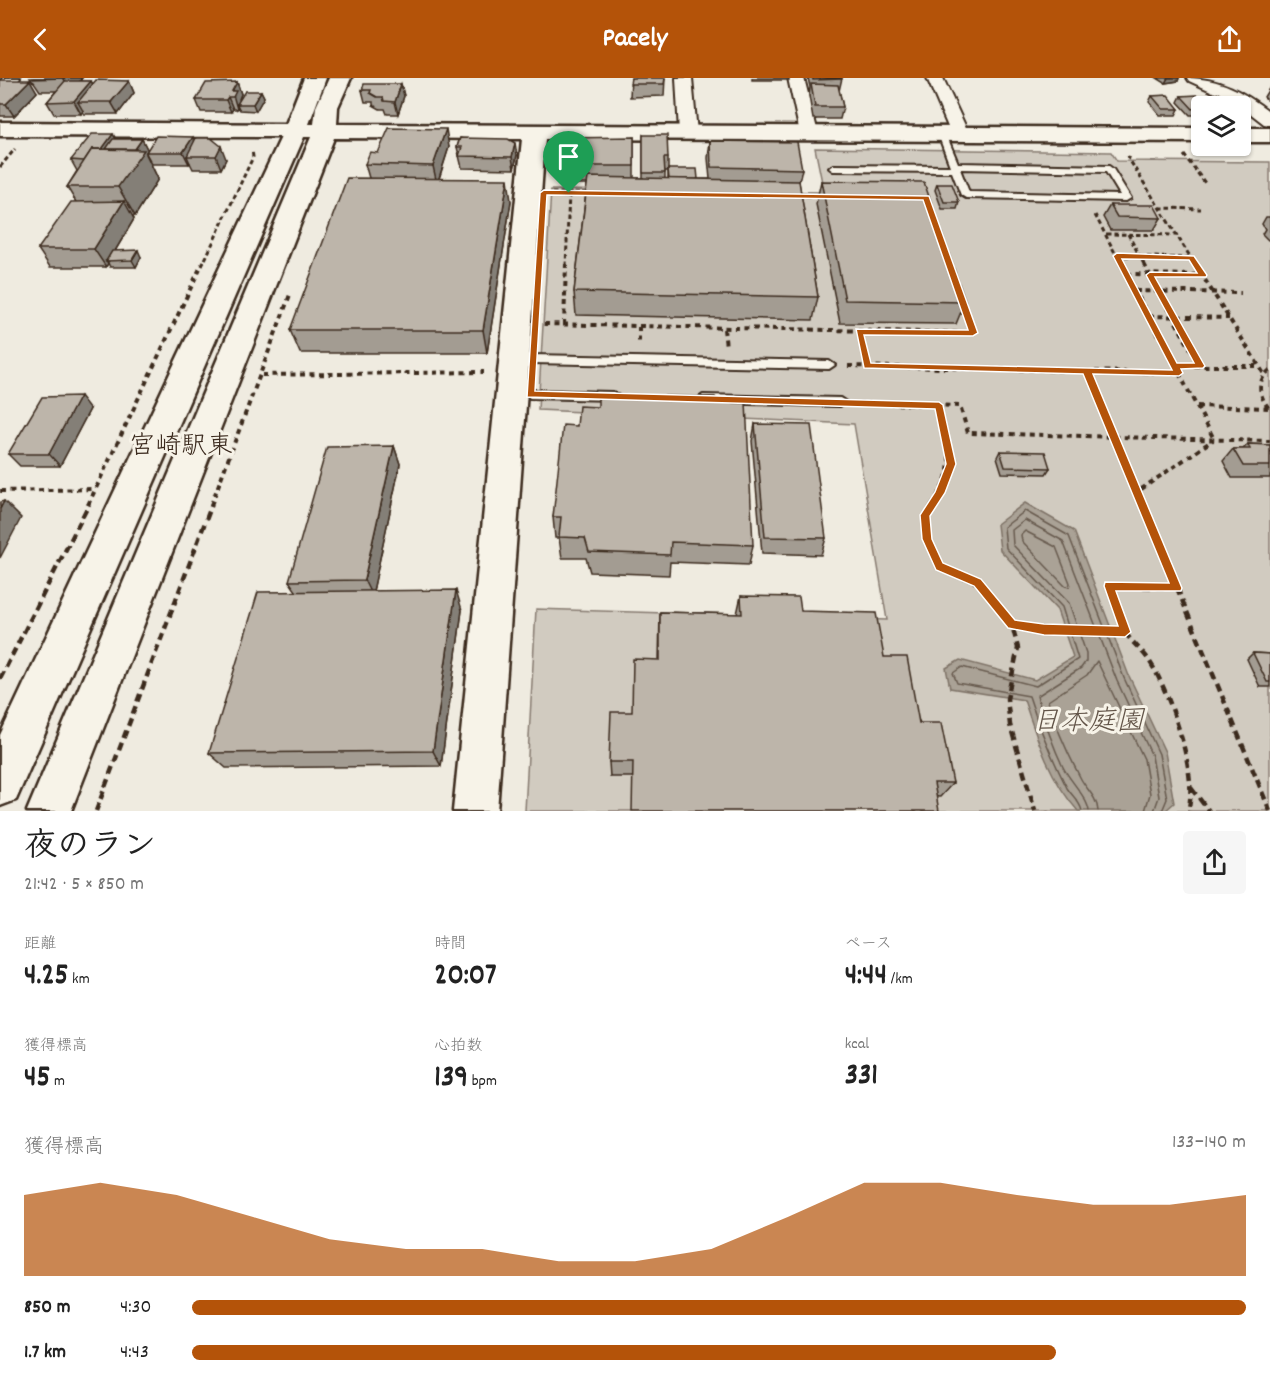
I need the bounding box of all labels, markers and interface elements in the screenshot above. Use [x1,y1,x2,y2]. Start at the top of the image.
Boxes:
text: Pacely [602,20,668,59]
icon: back [24,23,57,56]
icon: share [1213,23,1246,56]
map controls [1191,96,1251,156]
button: layers [1191,96,1251,156]
pin [543,131,594,193]
icon: arrive [552,140,585,173]
district label: 宮崎駅東 [129,429,233,466]
water label: 日本庭園 [1032,704,1146,744]
text: 夜のラン [24,825,156,872]
button: share [1183,831,1246,894]
text: 21:42 · 5 × 850 m [24,871,144,899]
text: 距離 [24,933,56,956]
text: 時間 [434,933,466,956]
text: ペース [845,933,892,956]
text: 4.25 [24,956,68,999]
text: 20:07 [434,956,497,999]
text: 4:44 [845,956,887,999]
text: km [68,968,90,991]
text: /km [887,968,913,991]
text: kcal [845,1033,869,1056]
text: 獲得標高 [24,1035,88,1058]
text: 心拍数 [434,1035,482,1058]
text: 331 [845,1056,878,1099]
text: 45 [24,1058,50,1101]
text: 139 [434,1058,468,1101]
text: m [50,1070,65,1093]
text: bpm [468,1070,497,1093]
text: 133–140 m [1172,1129,1246,1157]
text: 獲得標高 [24,1134,104,1162]
text: 850 m [24,1294,71,1322]
text: 4:30 [120,1294,151,1322]
text: 1.7 km [24,1339,66,1367]
text: 4:43 [120,1339,149,1367]

